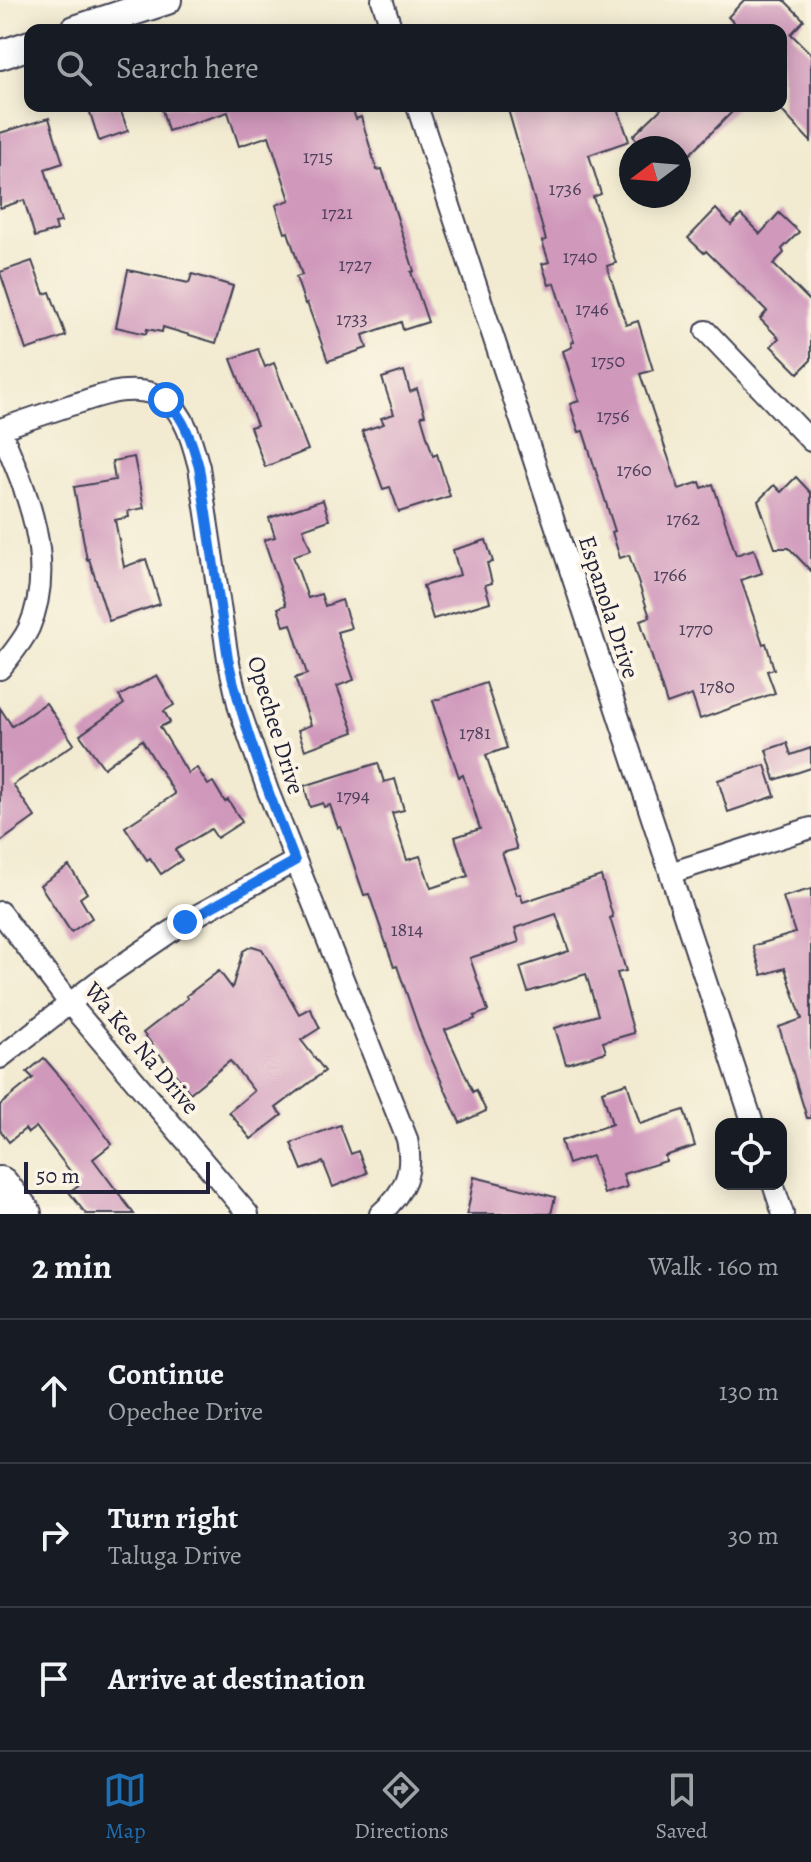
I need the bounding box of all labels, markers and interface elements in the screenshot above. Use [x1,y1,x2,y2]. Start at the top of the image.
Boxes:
search box [24,24,787,112]
icon: search [52,46,96,90]
text: Search here [116,48,259,88]
north arrow [619,136,691,208]
house number: 1715 [303,143,333,170]
house number: 1736 [549,175,581,202]
house number: 1721 [321,199,353,226]
house number: 1740 [563,243,597,270]
house number: 1727 [338,251,372,278]
house number: 1746 [575,295,609,322]
house number: 1733 [336,305,368,332]
house number: 1750 [591,347,625,374]
route start [148,382,184,418]
house number: 1756 [596,402,630,429]
house number: 1760 [616,456,652,483]
house number: 1762 [666,505,700,532]
street label: Espanola Drive [571,531,647,683]
house number: 1766 [653,561,687,588]
house number: 1770 [679,615,713,642]
street label: Opechee Drive [240,652,312,798]
house number: 1780 [699,673,735,700]
house number: 1781 [459,719,491,746]
house number: 1794 [336,782,370,809]
route end [167,904,203,940]
house number: 1814 [391,916,423,943]
street label: Wa Kee Na Drive [77,974,207,1121]
map controls [715,1118,787,1190]
button: locate [715,1118,787,1190]
scale bar [24,1158,210,1194]
text: 50 m [36,1161,80,1191]
text: 2 min [32,1243,112,1290]
text: Walk · 160 m [648,1249,779,1284]
text: Continue [108,1354,224,1394]
icon: ahead [32,1369,76,1413]
text: 130 m [719,1374,779,1409]
text: Opechee Drive [108,1394,263,1429]
text: Turn right [108,1498,238,1538]
icon: right [32,1513,76,1557]
text: 30 m [728,1518,779,1553]
text: Taluga Drive [108,1538,242,1573]
icon: arrive [32,1657,76,1701]
text: Arrive at destination [108,1659,365,1699]
tab: Map [103,1768,147,1846]
tab: Directions [354,1768,449,1846]
tab: Saved [655,1768,708,1846]

